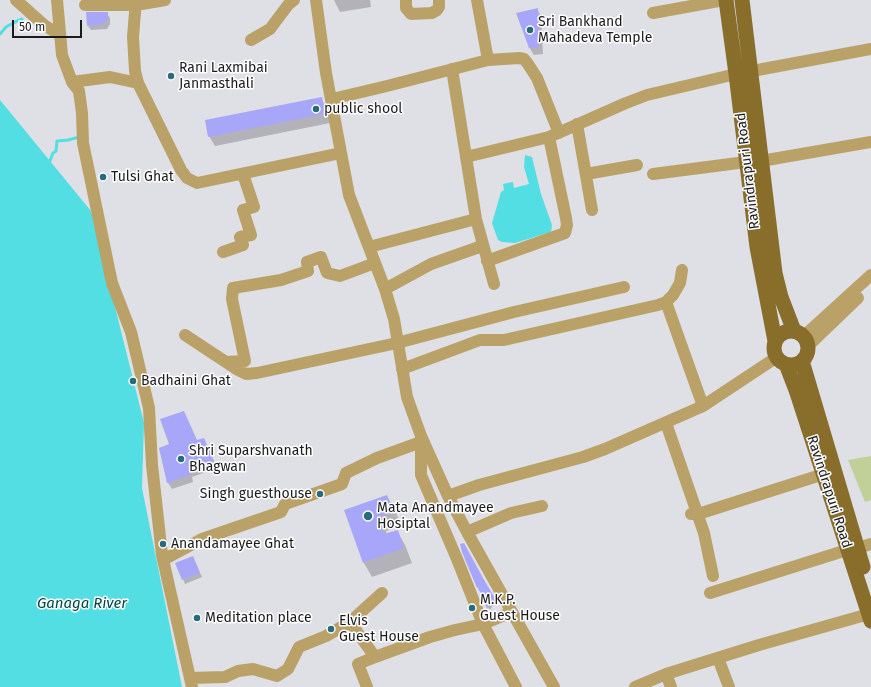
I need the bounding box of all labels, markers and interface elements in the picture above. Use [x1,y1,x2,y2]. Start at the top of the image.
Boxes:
scale bar [14,12,84,38]
place label: Sri Bankhand Mahadeva Temple [538,14,652,46]
text: 50 m [19,20,45,34]
marker: Sri Bankhand Mahadeva Temple [525,25,535,35]
place label: Rani Laxmibai Janmasthali [179,60,268,92]
marker: Rani Laxmibai Janmasthali [166,71,176,81]
place label: public shool [324,101,402,117]
marker: public shool [311,104,321,114]
street label: Ravindrapuri Road [733,112,763,230]
place label: Tulsi Ghat [111,169,174,185]
marker: Tulsi Ghat [98,172,108,182]
place label: Badhaini Ghat [141,373,231,389]
marker: Badhaini Ghat [128,376,138,386]
street label: Ravindrapuri Road [803,434,855,550]
place label: Shri Suparshvanath Bhagwan [189,443,313,476]
marker: Shri Suparshvanath Bhagwan [176,454,186,464]
place label: Singh guesthouse [200,486,312,502]
marker: Singh guesthouse [315,489,325,499]
place label: Mata Anandmayee Hosiptal [377,500,494,532]
marker: Mata Anandmayee Hosiptal [362,510,374,522]
place label: Anandamayee Ghat [171,536,294,552]
marker: Anandamayee Ghat [158,539,168,549]
place label: M.K.P. Guest House [480,592,560,624]
water label: Ganaga River [37,595,127,613]
marker: M.K.P. Guest House [467,603,477,613]
place label: Meditation place [205,610,312,626]
marker: Meditation place [192,613,202,623]
place label: Elvis Guest House [339,613,419,646]
marker: Elvis Guest House [326,624,336,634]

